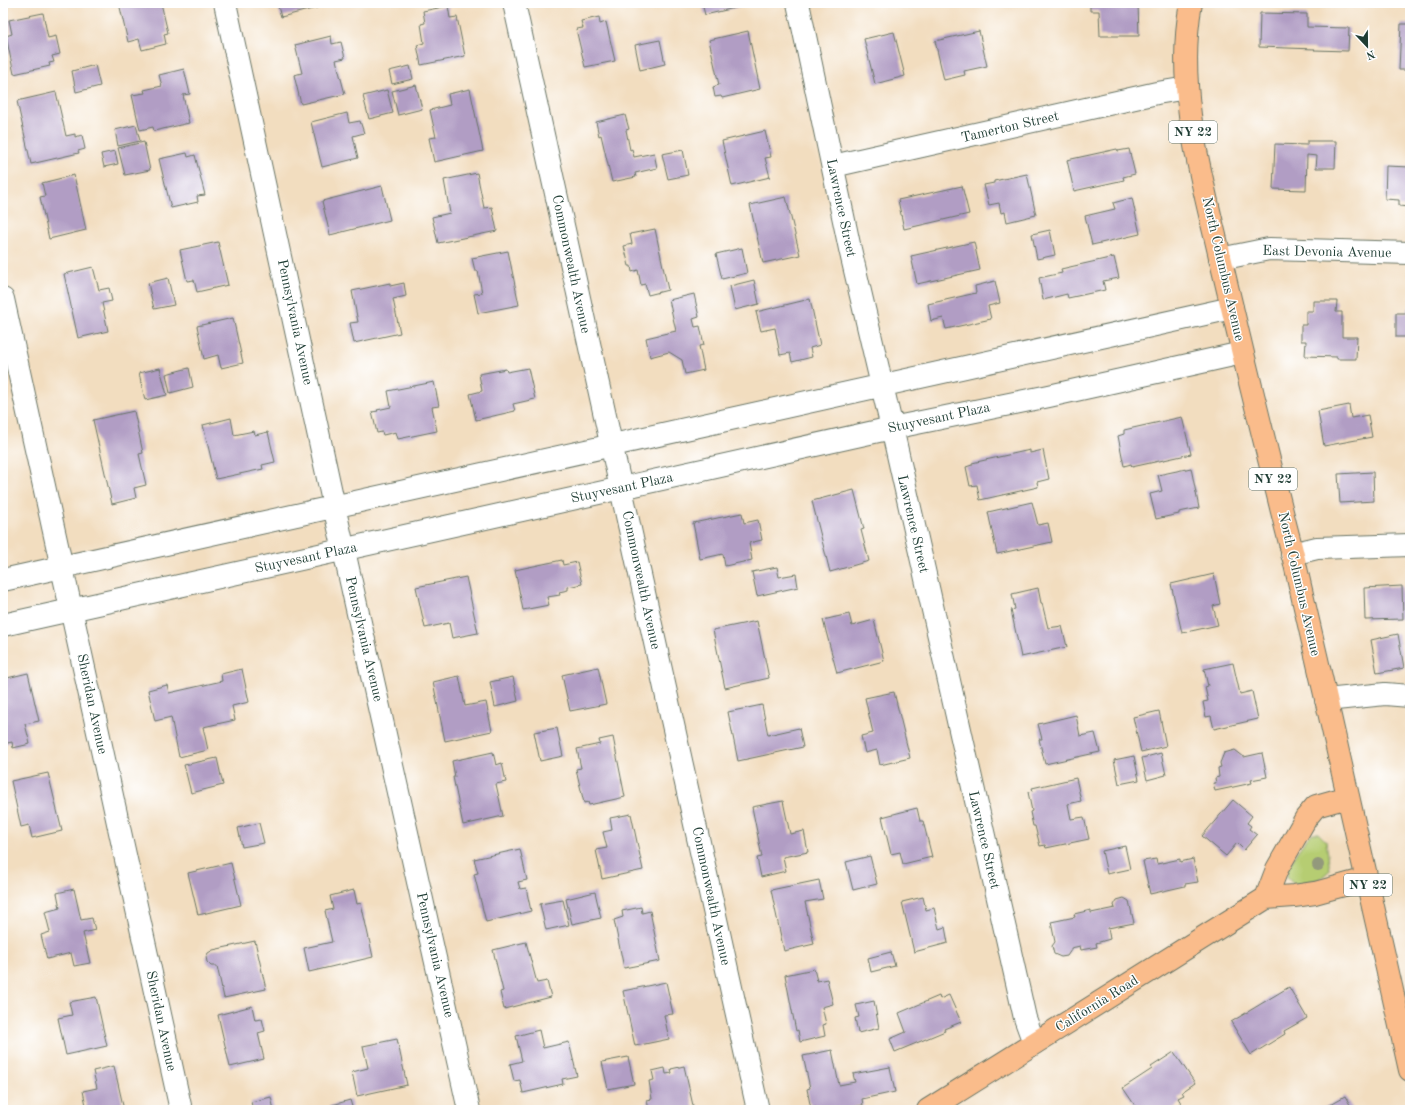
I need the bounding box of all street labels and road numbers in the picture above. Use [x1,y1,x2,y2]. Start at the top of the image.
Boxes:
street label: Tamerton Street [960,109,1060,145]
road number: NY 22 [1169,121,1217,143]
street label: Lawrence Street [824,158,858,259]
street label: Commonwealth Avenue [549,193,593,335]
street label: North Columbus Avenue [1200,195,1246,343]
street label: East Devonia Avenue [1262,244,1392,260]
street label: Pennsylvania Avenue [275,258,315,386]
street label: Stuyvesant Plaza [887,400,992,436]
road number: NY 22 [1249,468,1297,490]
street label: Stuyvesant Plaza [570,470,675,506]
street label: Lawrence Street [895,474,931,574]
street label: Commonwealth Avenue [619,509,663,651]
street label: North Columbus Avenue [1276,510,1322,658]
street label: Stuyvesant Plaza [254,540,359,576]
street label: Pennsylvania Avenue [343,575,385,703]
street label: Sheridan Avenue [75,652,109,756]
street label: Lawrence Street [966,790,1002,890]
street label: Commonwealth Avenue [689,825,733,967]
road number: NY 22 [1344,874,1392,896]
street label: Pennsylvania Avenue [414,891,456,1019]
street label: Sheridan Avenue [144,969,178,1073]
street label: California Road [1053,973,1141,1035]

